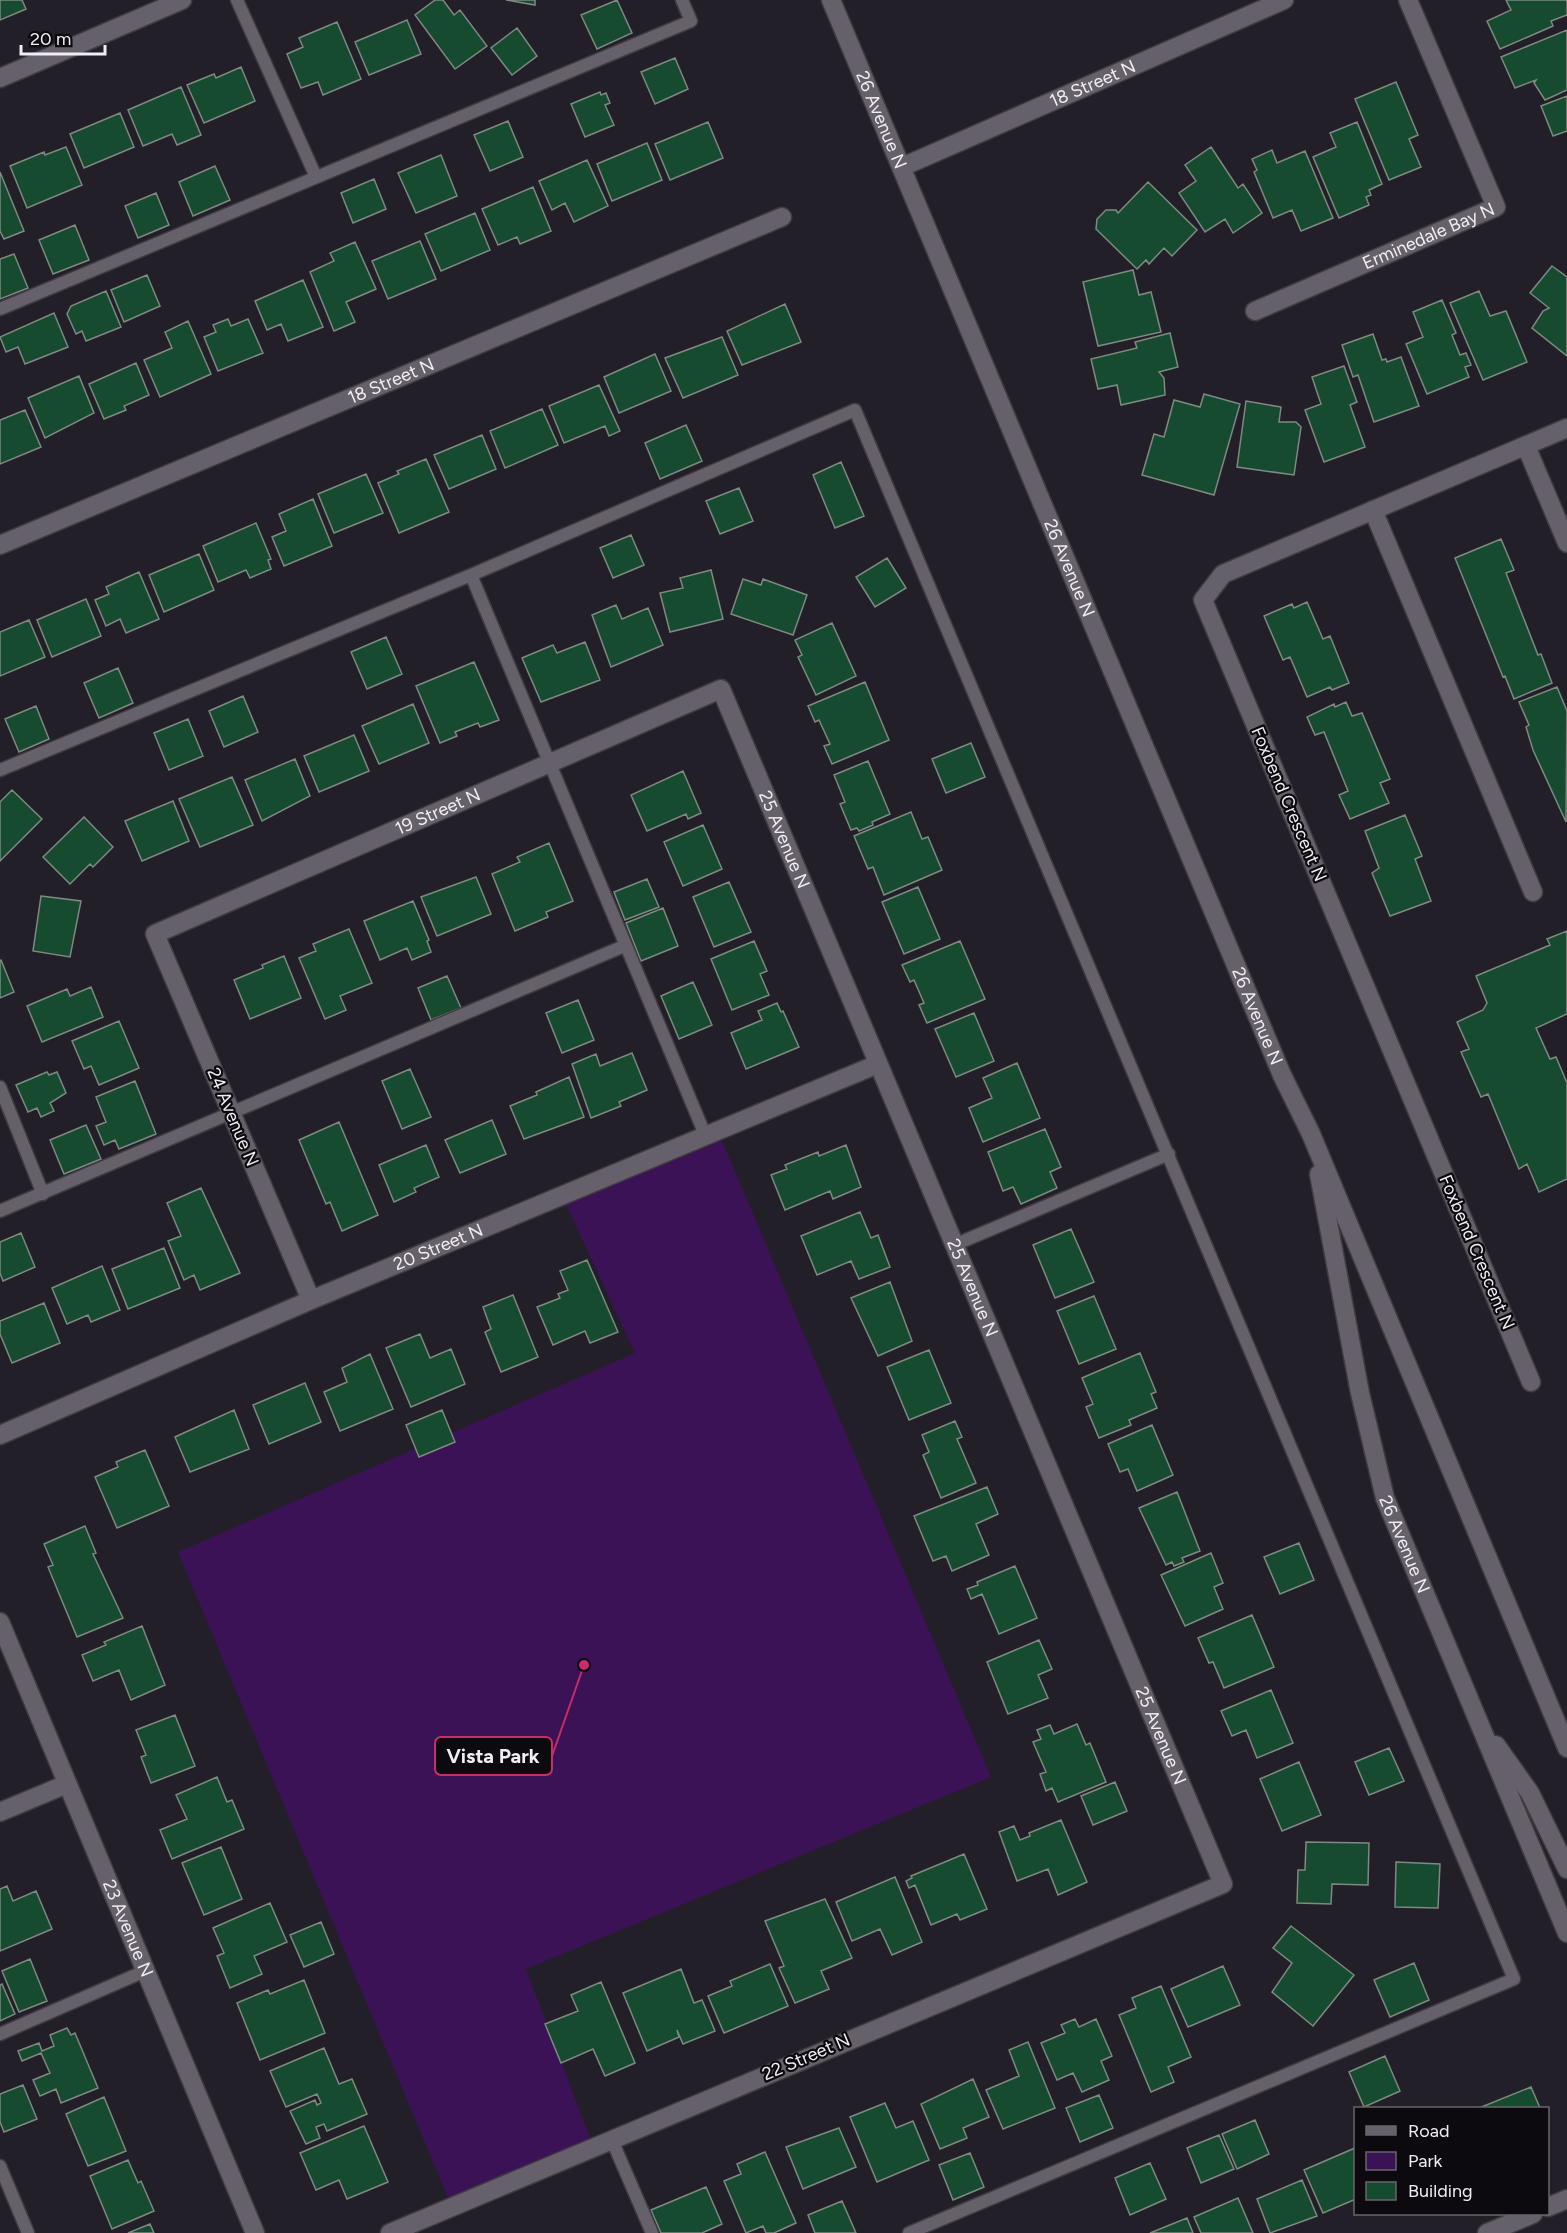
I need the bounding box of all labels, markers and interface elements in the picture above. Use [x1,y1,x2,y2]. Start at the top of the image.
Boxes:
scale bar [21,18,105,56]
text: 20 m [30,28,71,50]
street label: 18 Street N [1046,55,1139,112]
street label: 26 Avenue N [851,68,912,172]
street label: Erminedale Bay N [1359,198,1498,274]
street label: 18 Street N [344,353,438,409]
street label: 26 Avenue N [1039,516,1100,620]
street label: Foxbend Crescent N [1246,723,1332,885]
street label: 19 Street N [392,783,484,840]
street label: 25 Avenue N [754,787,815,892]
street label: 26 Avenue N [1227,964,1288,1068]
street label: 24 Avenue N [202,1064,264,1170]
street label: Foxbend Crescent N [1434,1171,1520,1333]
street label: 20 Street N [390,1219,486,1275]
street label: 25 Avenue N [942,1235,1003,1340]
street label: 26 Avenue N [1374,1492,1435,1597]
street label: 25 Avenue N [1130,1684,1191,1788]
callout: Vista Park [435,1737,552,1775]
text: Vista Park [446,1744,540,1768]
street label: 23 Avenue N [98,1876,158,1980]
street label: 22 Street N [759,2029,853,2085]
legend [1354,2107,1549,2215]
text: Road [1408,2120,1449,2142]
text: Park [1408,2150,1443,2172]
text: Building [1408,2180,1473,2202]

